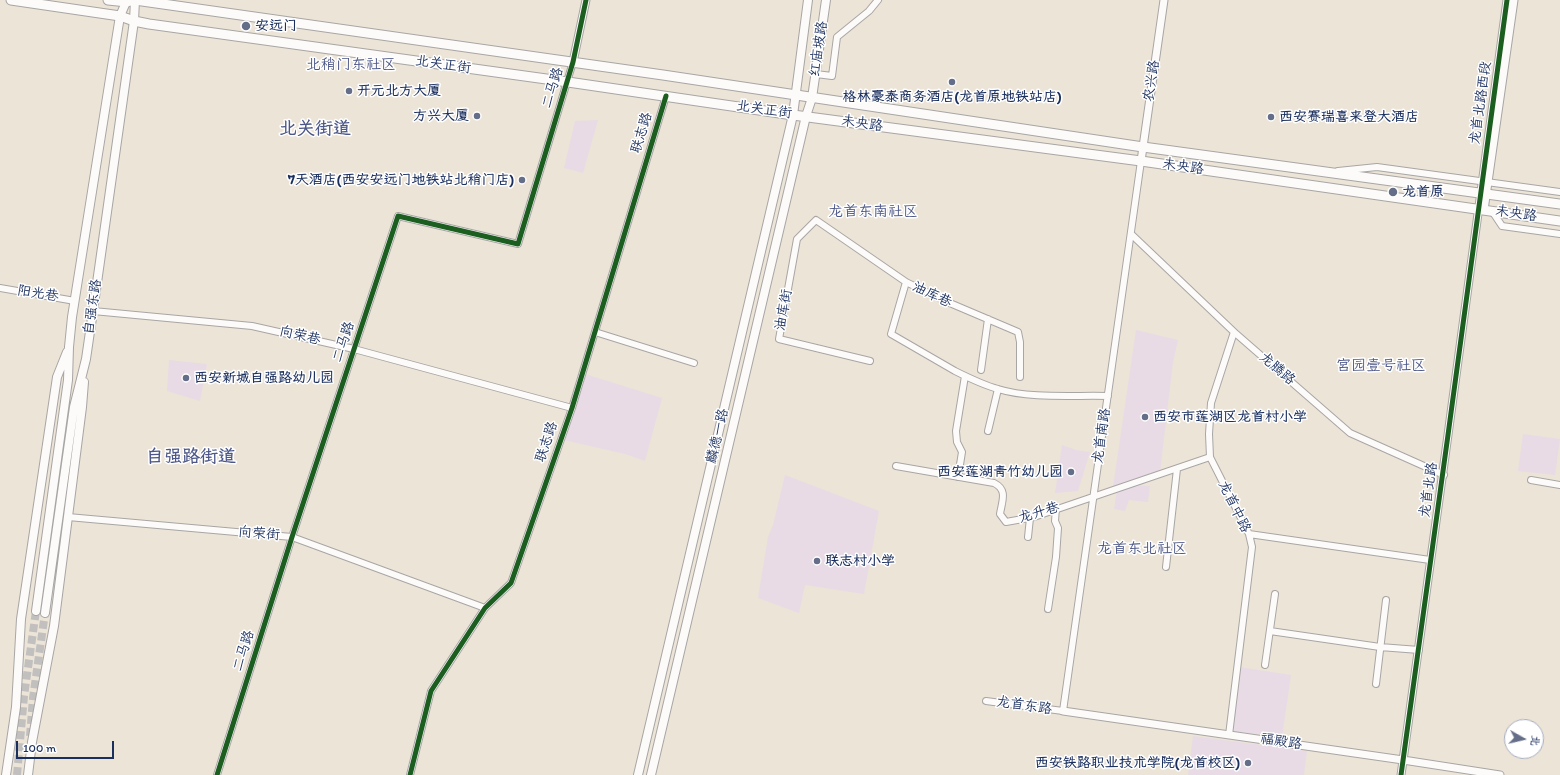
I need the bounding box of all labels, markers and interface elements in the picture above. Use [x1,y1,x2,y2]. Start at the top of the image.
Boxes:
place label: 安远门 [255,18,297,34]
marker: 安远门 [240,20,252,32]
street label: 红庙坡路 [807,20,831,78]
street label: 北关正街 [414,53,472,77]
district label: 北稍门东社区 [306,56,396,74]
street label: 农兴路 [1141,59,1163,103]
street label: 龙首北路西段 [1467,60,1495,146]
street label: 二马路 [539,65,567,111]
marker: 格林豪泰商务酒店(龙首原地铁站店) [947,77,957,87]
place label: 开元北方大厦 [357,83,441,99]
marker: 开元北方大厦 [344,86,354,96]
place label: 格林豪泰商务酒店(龙首原地铁站店) [842,89,1062,105]
street label: 北关正街 [735,98,793,122]
place label: 方兴大厦 [413,108,469,124]
place label: 西安赛瑞喜来登大酒店 [1279,109,1419,125]
street label: 联志路 [628,110,656,156]
marker: 方兴大厦 [472,111,482,121]
marker: 西安赛瑞喜来登大酒店 [1266,112,1276,122]
street label: 未央路 [840,113,884,135]
district label: 北关街道 [279,118,351,140]
street label: 未央路 [1161,156,1205,178]
place label: 7天酒店(西安安远门地铁站北稍门店) [288,172,514,188]
marker: 7天酒店(西安安远门地铁站北稍门店) [517,175,527,185]
place label: 龙首原 [1402,184,1444,200]
marker: 龙首原 [1387,186,1399,198]
district label: 龙首东南社区 [828,203,918,221]
street label: 未央路 [1494,203,1538,225]
street label: 自强东路 [81,278,105,336]
street label: 油库巷 [909,279,955,311]
street label: 阳光巷 [16,282,60,306]
street label: 油库街 [772,288,796,332]
street label: 二马路 [330,319,358,365]
street label: 向荣巷 [278,323,322,349]
street label: 龙腾路 [1256,349,1298,389]
district label: 宫园壹号社区 [1336,357,1426,375]
place label: 西安新城自强路幼儿园 [194,370,334,386]
marker: 西安新城自强路幼儿园 [181,373,191,383]
street label: 麟德一路 [704,407,732,465]
street label: 龙首南路 [1090,407,1114,465]
place label: 西安市莲湖区龙首村小学 [1153,409,1307,425]
marker: 西安市莲湖区龙首村小学 [1140,412,1150,422]
street label: 联志路 [532,419,562,465]
district label: 自强路街道 [146,446,236,468]
street label: 龙首北路 [1417,461,1441,519]
place label: 西安莲湖青竹幼儿园 [937,464,1063,480]
marker: 西安莲湖青竹幼儿园 [1066,467,1076,477]
street label: 龙首中路 [1214,478,1254,536]
street label: 龙升巷 [1016,499,1062,527]
street label: 向荣街 [237,524,281,544]
district label: 龙首东北社区 [1097,540,1187,558]
place label: 联志村小学 [825,553,895,569]
marker: 联志村小学 [812,556,822,566]
street label: 二马路 [230,628,258,674]
street label: 龙首东路 [995,694,1053,718]
north arrow [1504,719,1544,759]
street label: 福殿路 [1259,731,1303,753]
scale bar [18,733,116,759]
text: 北 [1528,734,1543,747]
text: 100 m [23,741,56,755]
place label: 西安铁路职业技术学院(龙首校区) [1035,755,1240,771]
marker: 西安铁路职业技术学院(龙首校区) [1243,758,1253,768]

